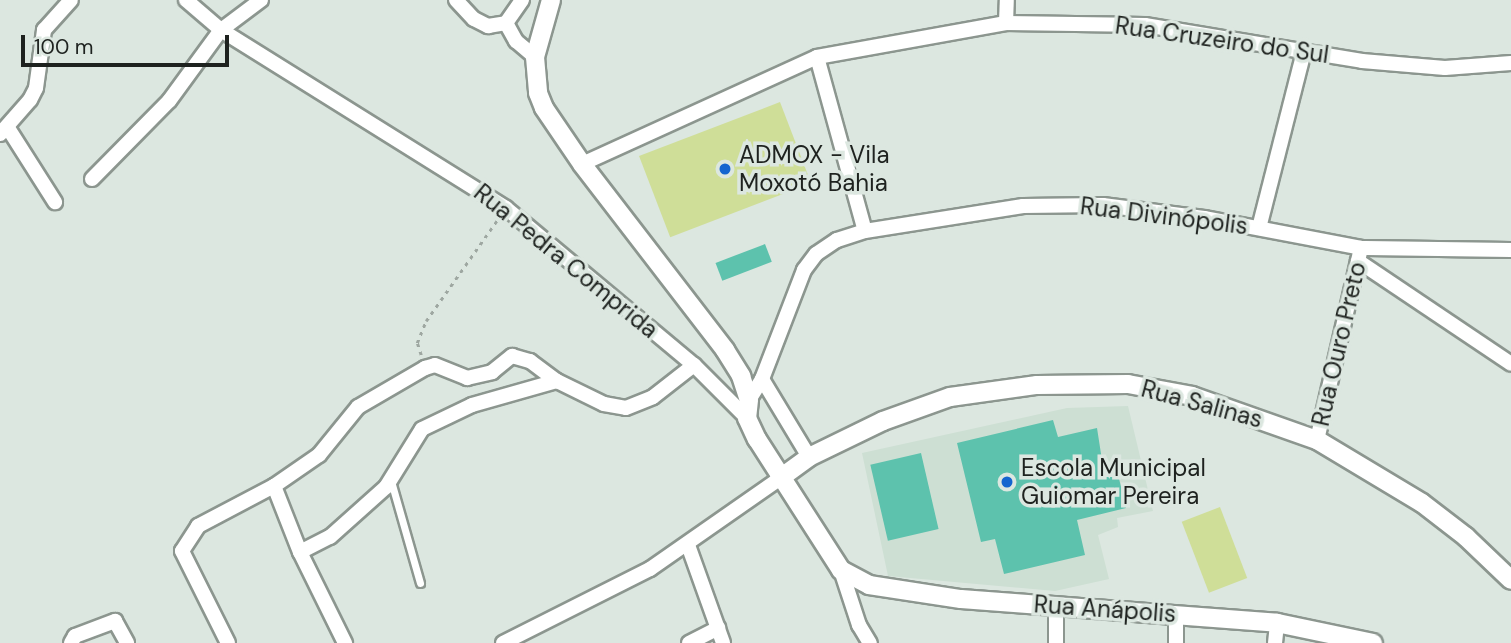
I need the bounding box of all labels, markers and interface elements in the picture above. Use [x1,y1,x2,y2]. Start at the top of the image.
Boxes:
street label: Rua Cruzeiro do Sul [1113,11,1331,69]
scale bar [24,21,233,65]
text: 100 m [34,33,94,61]
place label: ADMOX - Vila Moxotó Bahia [739,141,890,197]
marker: ADMOX - Vila Moxotó Bahia [717,161,733,177]
street label: Rua Pedra Comprida [468,178,664,344]
street label: Rua Divinópolis [1079,191,1249,241]
street label: Rua Ouro Preto [1306,259,1372,429]
street label: Rua Salinas [1138,374,1266,434]
place label: Escola Municipal Guiomar Pereira [1021,454,1206,510]
marker: Escola Municipal Guiomar Pereira [999,474,1015,490]
street label: Rua Anápolis [1033,590,1177,628]

